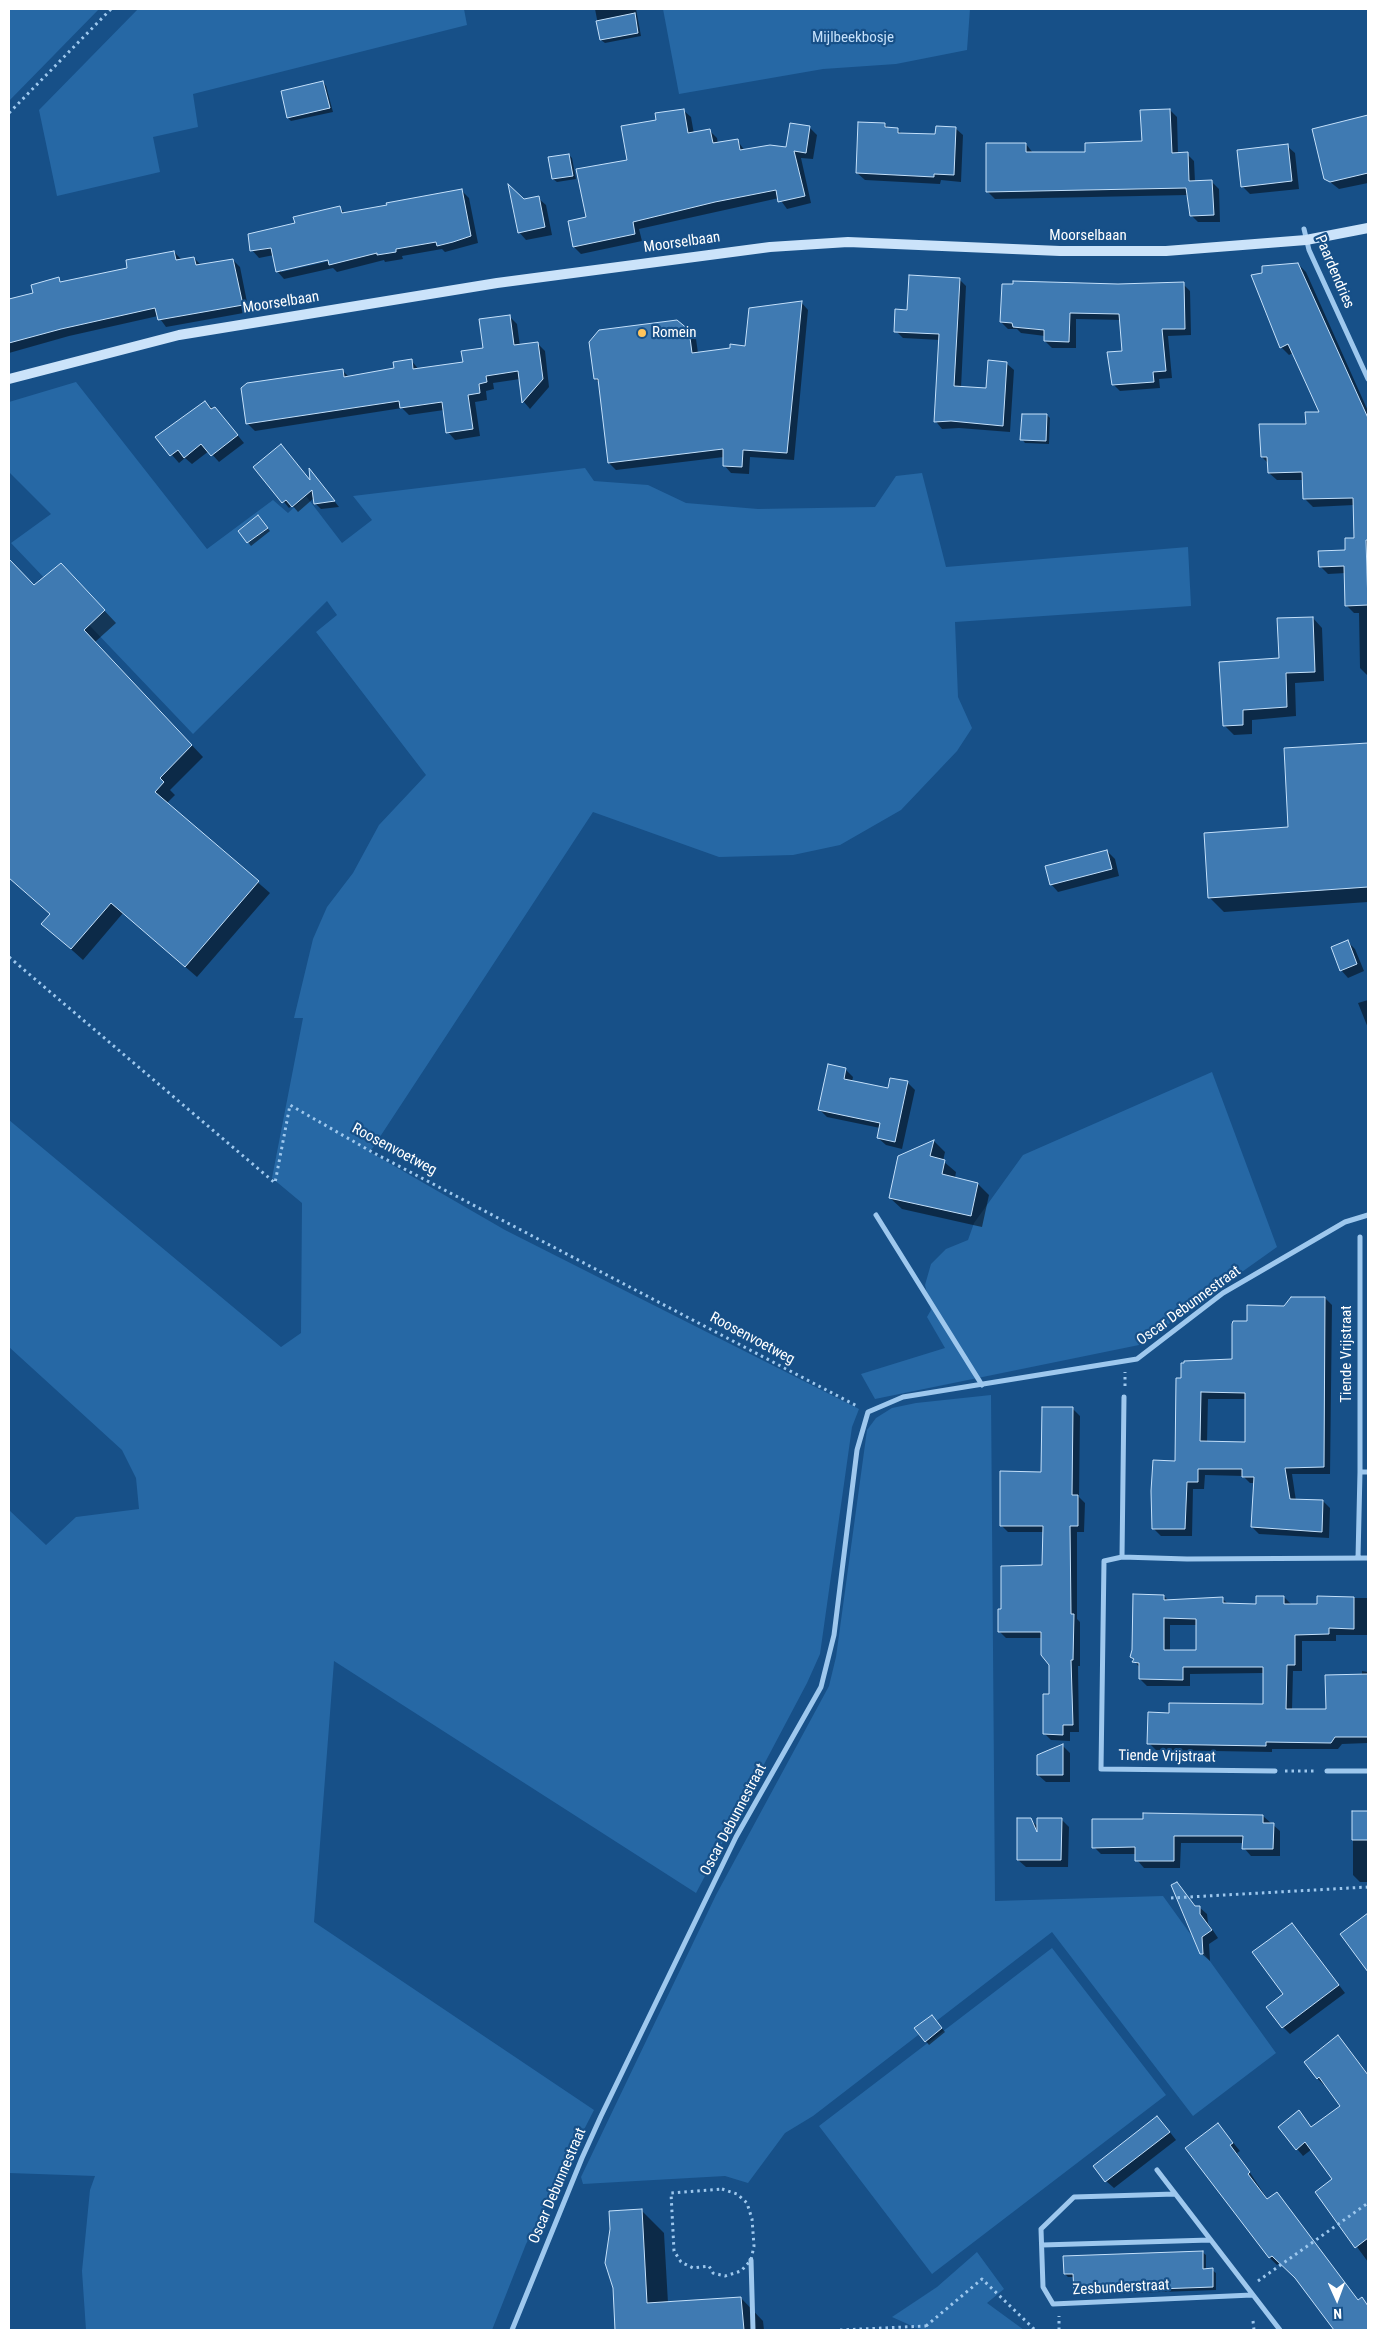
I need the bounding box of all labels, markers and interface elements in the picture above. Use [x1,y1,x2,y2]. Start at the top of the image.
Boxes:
park label: Mijlbeekbosje [812,29,894,47]
street label: Moorselbaan [1049,227,1127,245]
street label: Moorselbaan [642,229,722,257]
street label: Paardendries [1310,233,1358,311]
street label: Moorselbaan [241,288,321,318]
place label: Romein [652,324,697,342]
marker: Romein [636,327,648,339]
street label: Roosenvoetweg [348,1120,440,1180]
street label: Oscar Debunnestraat [1133,1262,1245,1350]
street label: Tiende Vrijstraat [1338,1305,1356,1403]
street label: Roosenvoetweg [706,1309,798,1369]
street label: Tiende Vrijstraat [1118,1747,1216,1767]
street label: Oscar Debunnestraat [697,1761,771,1879]
street label: Oscar Debunnestraat [525,2125,591,2247]
north arrow [1312,2274,1362,2324]
street label: Zesbunderstraat [1072,2276,1170,2300]
text: N [1333,2306,1342,2322]

